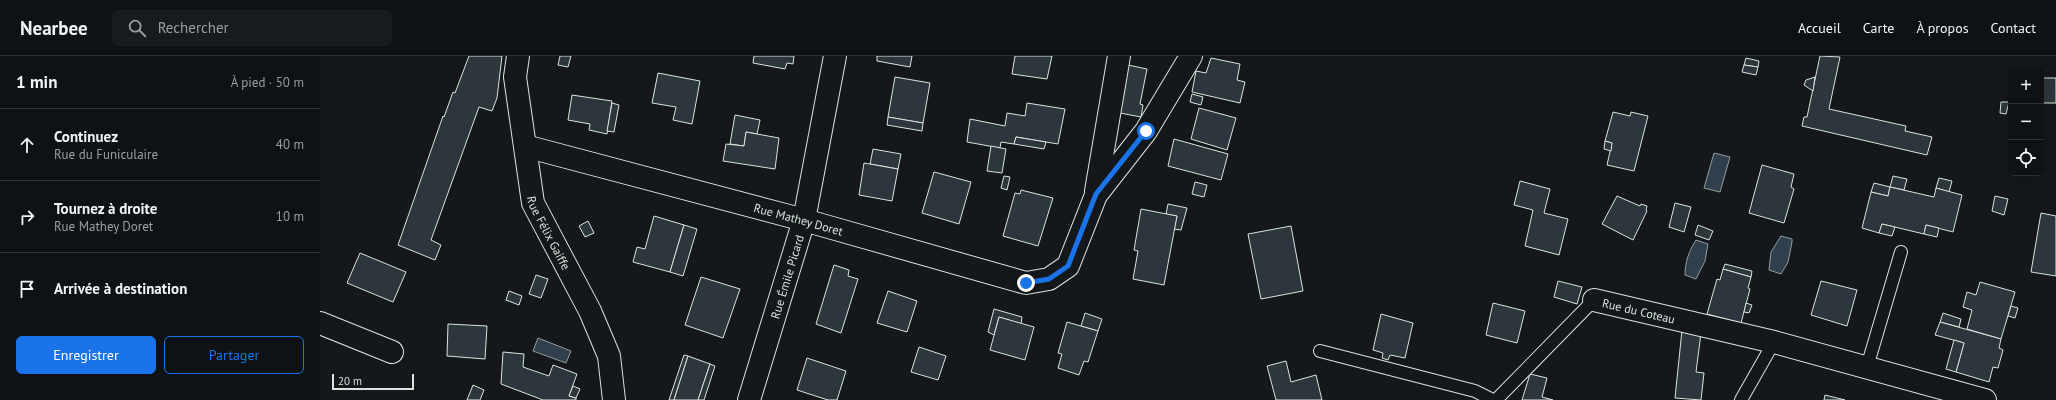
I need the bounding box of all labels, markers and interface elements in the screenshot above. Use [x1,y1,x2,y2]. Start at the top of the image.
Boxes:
search box [112,10,392,46]
text: Nearbee [20,16,88,40]
icon: search [126,17,148,39]
text: Rechercher [158,18,229,37]
text: Accueil [1798,19,1841,37]
text: Carte [1863,19,1894,37]
text: À propos [1916,19,1969,37]
text: Contact [1991,19,2036,37]
map controls [2008,68,2044,176]
button: + [2008,68,2044,104]
text: 1 min [16,71,57,93]
text: À pied · 50 m [231,74,304,91]
button: − [2008,104,2044,140]
route start [1137,122,1155,140]
text: Continuez [54,127,118,146]
icon: ahead [16,134,38,156]
text: 40 m [276,136,304,153]
button: locate [2008,140,2044,176]
text: Rue du Funiculaire [54,146,158,163]
street label: Rue Félix Gaiffe [525,195,574,272]
text: Tournez à droite [54,199,157,218]
street label: Rue Mathey Doret [752,200,845,238]
icon: right [16,206,38,228]
text: 10 m [276,208,304,225]
text: Rue Mathey Doret [54,218,153,235]
street label: Rue Émile Picard [767,233,807,320]
route end [1017,274,1035,292]
icon: arrive [16,278,38,300]
text: Arrivée à destination [54,279,187,298]
street label: Rue du Coteau [1601,295,1677,326]
button: Enregistrer [16,336,156,374]
button: Partager [164,336,304,374]
scale bar [332,372,414,391]
text: 20 m [338,374,362,388]

